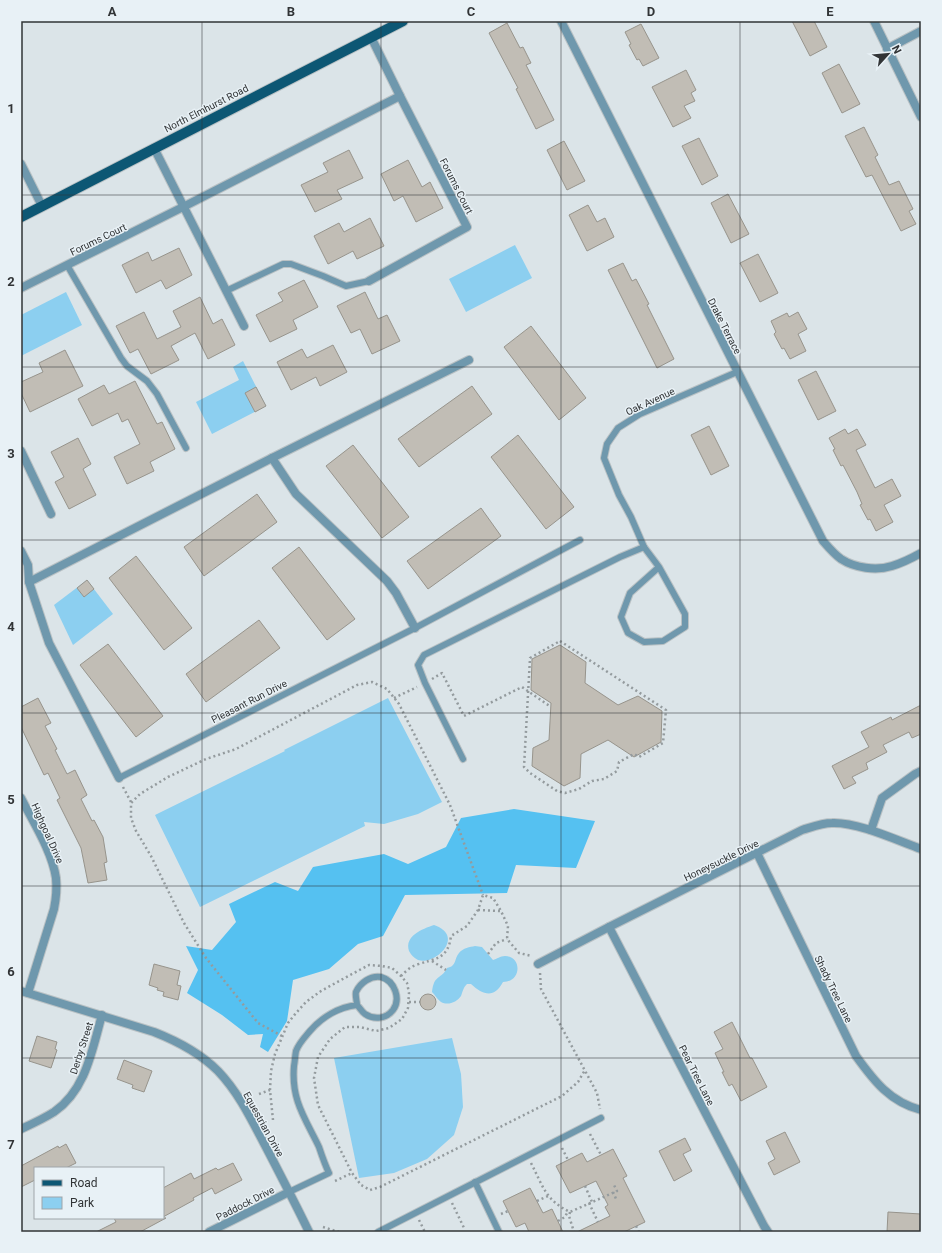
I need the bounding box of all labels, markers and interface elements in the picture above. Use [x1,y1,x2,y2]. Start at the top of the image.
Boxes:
text: A [108,4,117,19]
text: B [287,4,295,19]
text: C [467,4,476,19]
text: D [647,4,655,19]
text: E [826,4,834,19]
north arrow [868,34,908,74]
text: N [889,43,904,56]
street label: North Elmhurst Road [162,82,250,134]
text: 1 [7,101,15,116]
street label: Forums Court [438,157,475,216]
street label: Forums Court [68,221,128,258]
text: 2 [7,274,15,289]
street label: Drake Terrace [706,297,743,356]
street label: Oak Avenue [624,385,676,418]
text: 3 [7,446,15,461]
text: 4 [7,619,15,634]
street label: Pleasant Run Drive [210,678,289,725]
text: 5 [7,792,15,807]
street label: Highgoal Drive [29,801,66,865]
street label: Honeysuckle Drive [682,838,760,883]
street label: Shady Tree Lane [813,954,855,1025]
text: 6 [7,964,15,979]
street label: Derby Street [68,1021,95,1076]
street label: Pear Tree Lane [677,1043,717,1107]
street label: Equestrian Drive [241,1090,286,1159]
text: 7 [7,1137,15,1152]
legend [34,1167,164,1219]
text: Road [70,1176,98,1190]
street label: Paddock Drive [214,1184,276,1223]
text: Park [70,1196,95,1210]

